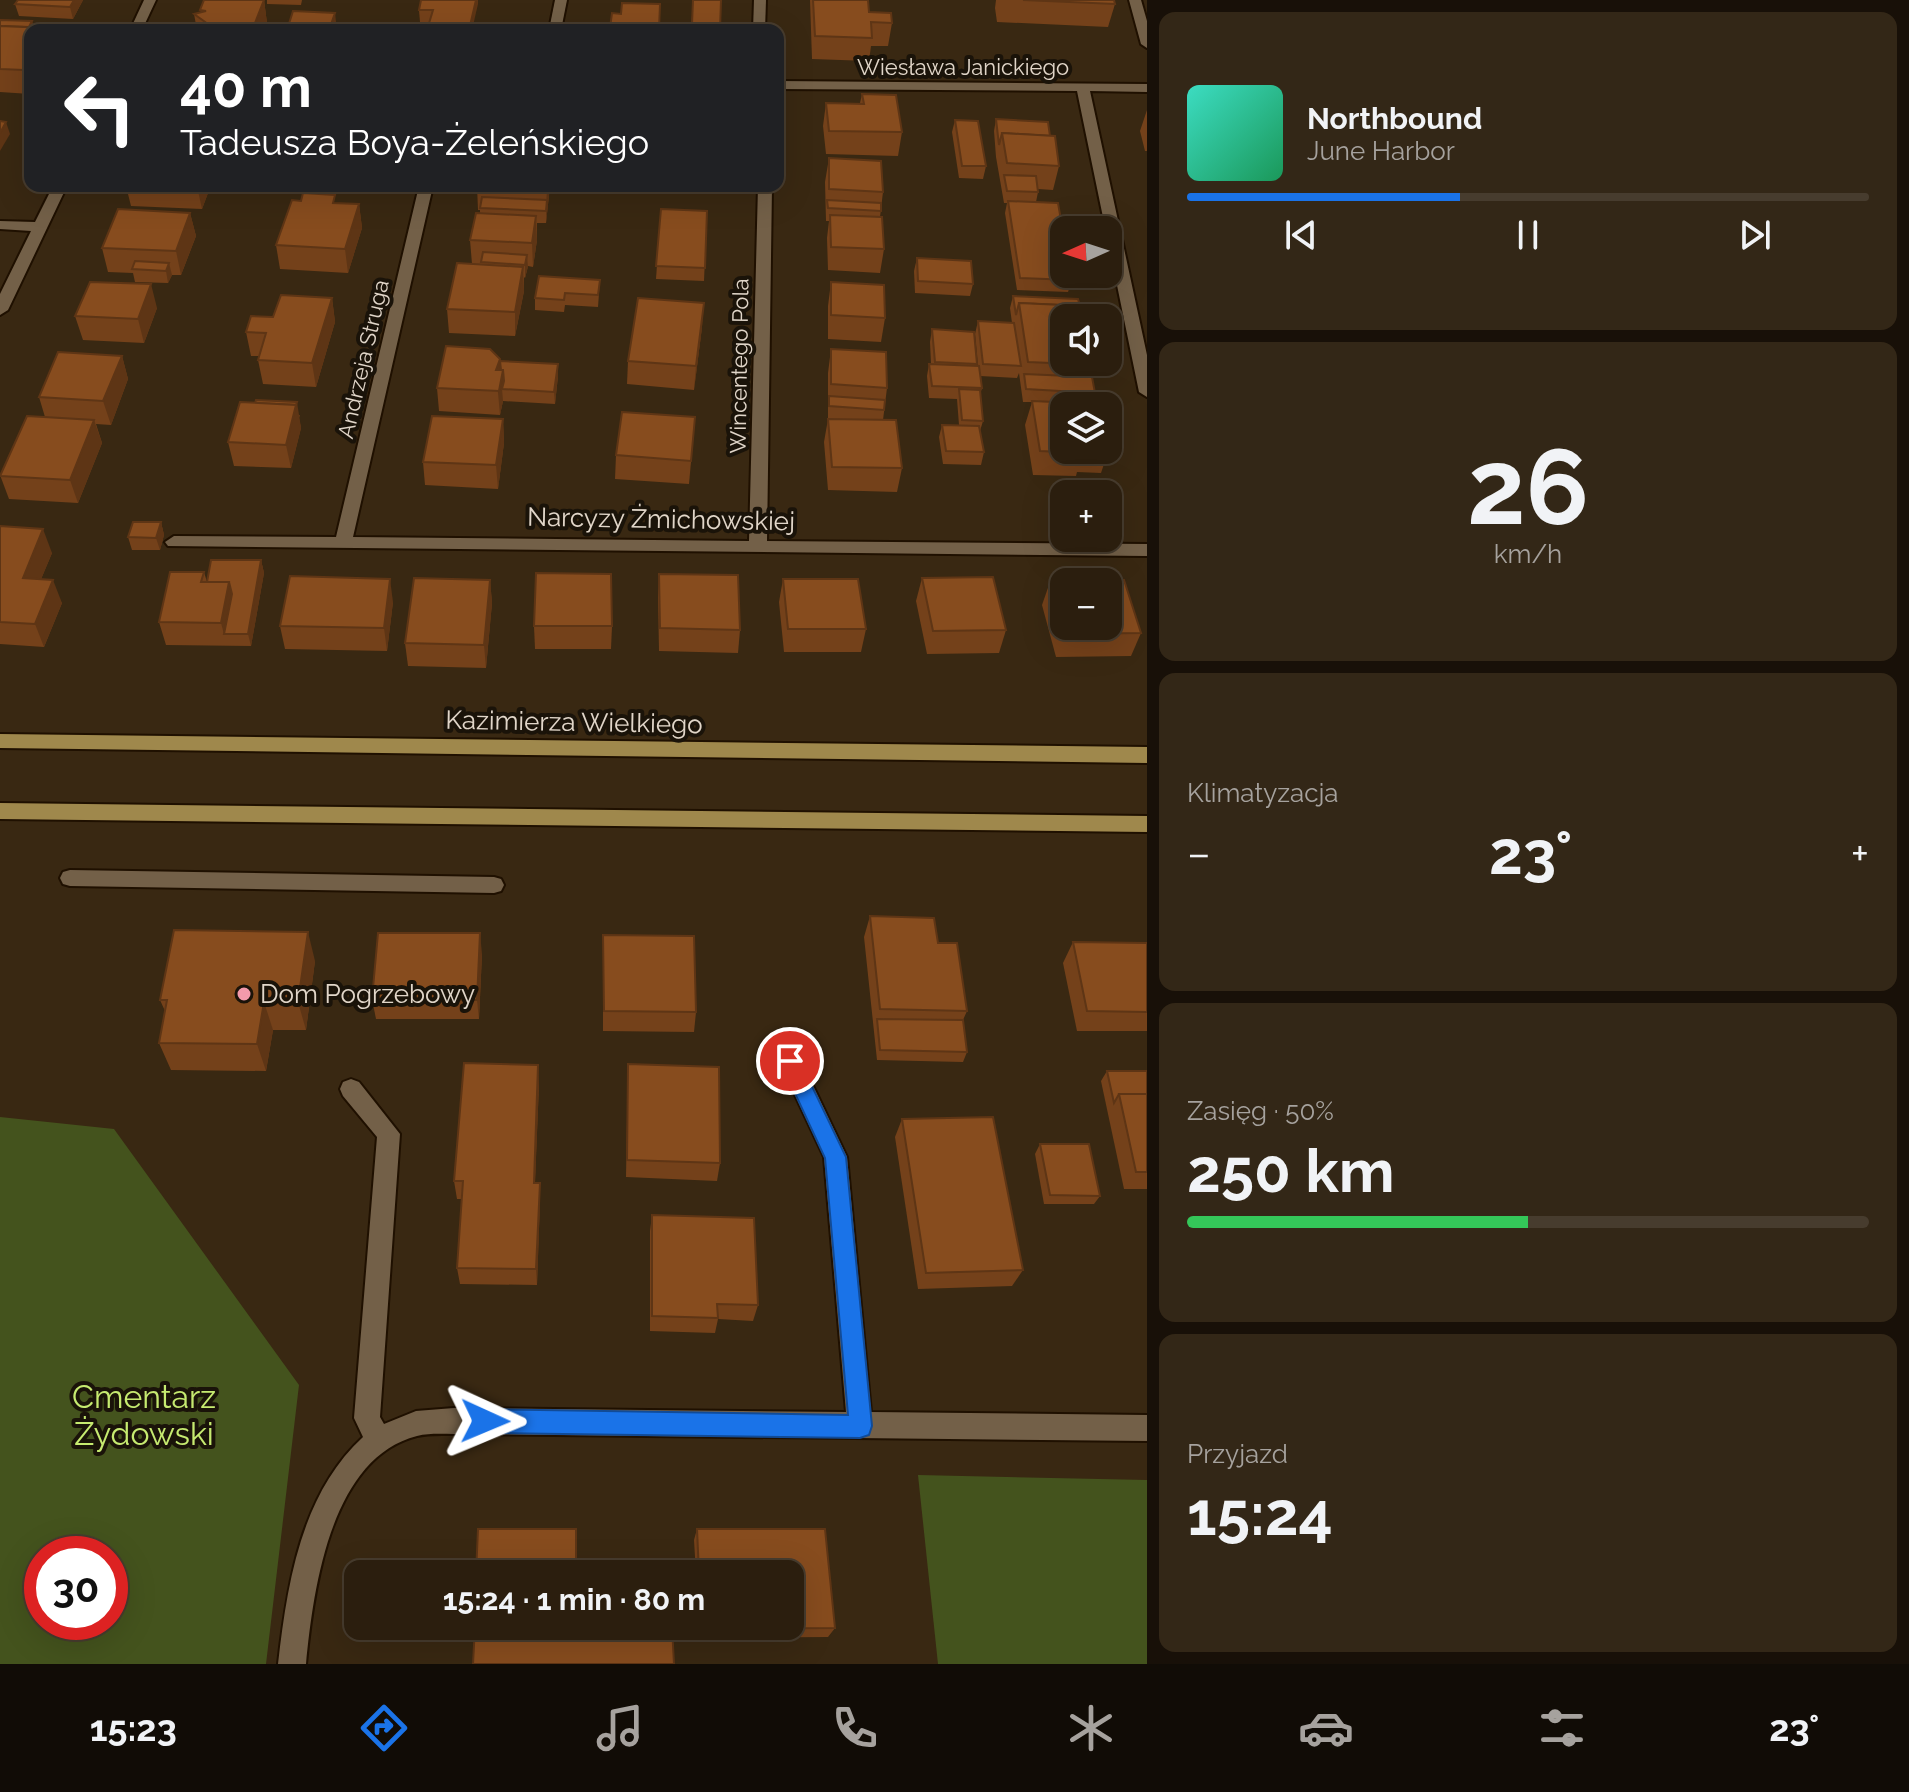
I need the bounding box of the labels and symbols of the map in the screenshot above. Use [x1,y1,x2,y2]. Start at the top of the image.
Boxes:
street label: Wiesława Janickiego [857,54,1069,80]
north arrow [1050,216,1122,288]
street label: Andrzeja Struga [332,277,394,441]
street label: Wincentego Pola [724,278,754,454]
street label: Narcyzy Żmichowskiej [527,502,795,536]
street label: Kazimierza Wielkiego [445,705,703,739]
place label: Dom Pogrzebowy [260,979,475,1009]
marker: Dom Pogrzebowy [235,985,253,1003]
pin [756,1027,824,1095]
park label: Cmentarz Żydowski [72,1378,216,1452]
position arrow [443,1379,527,1463]
speed limit sign: 30 [24,1536,128,1640]

